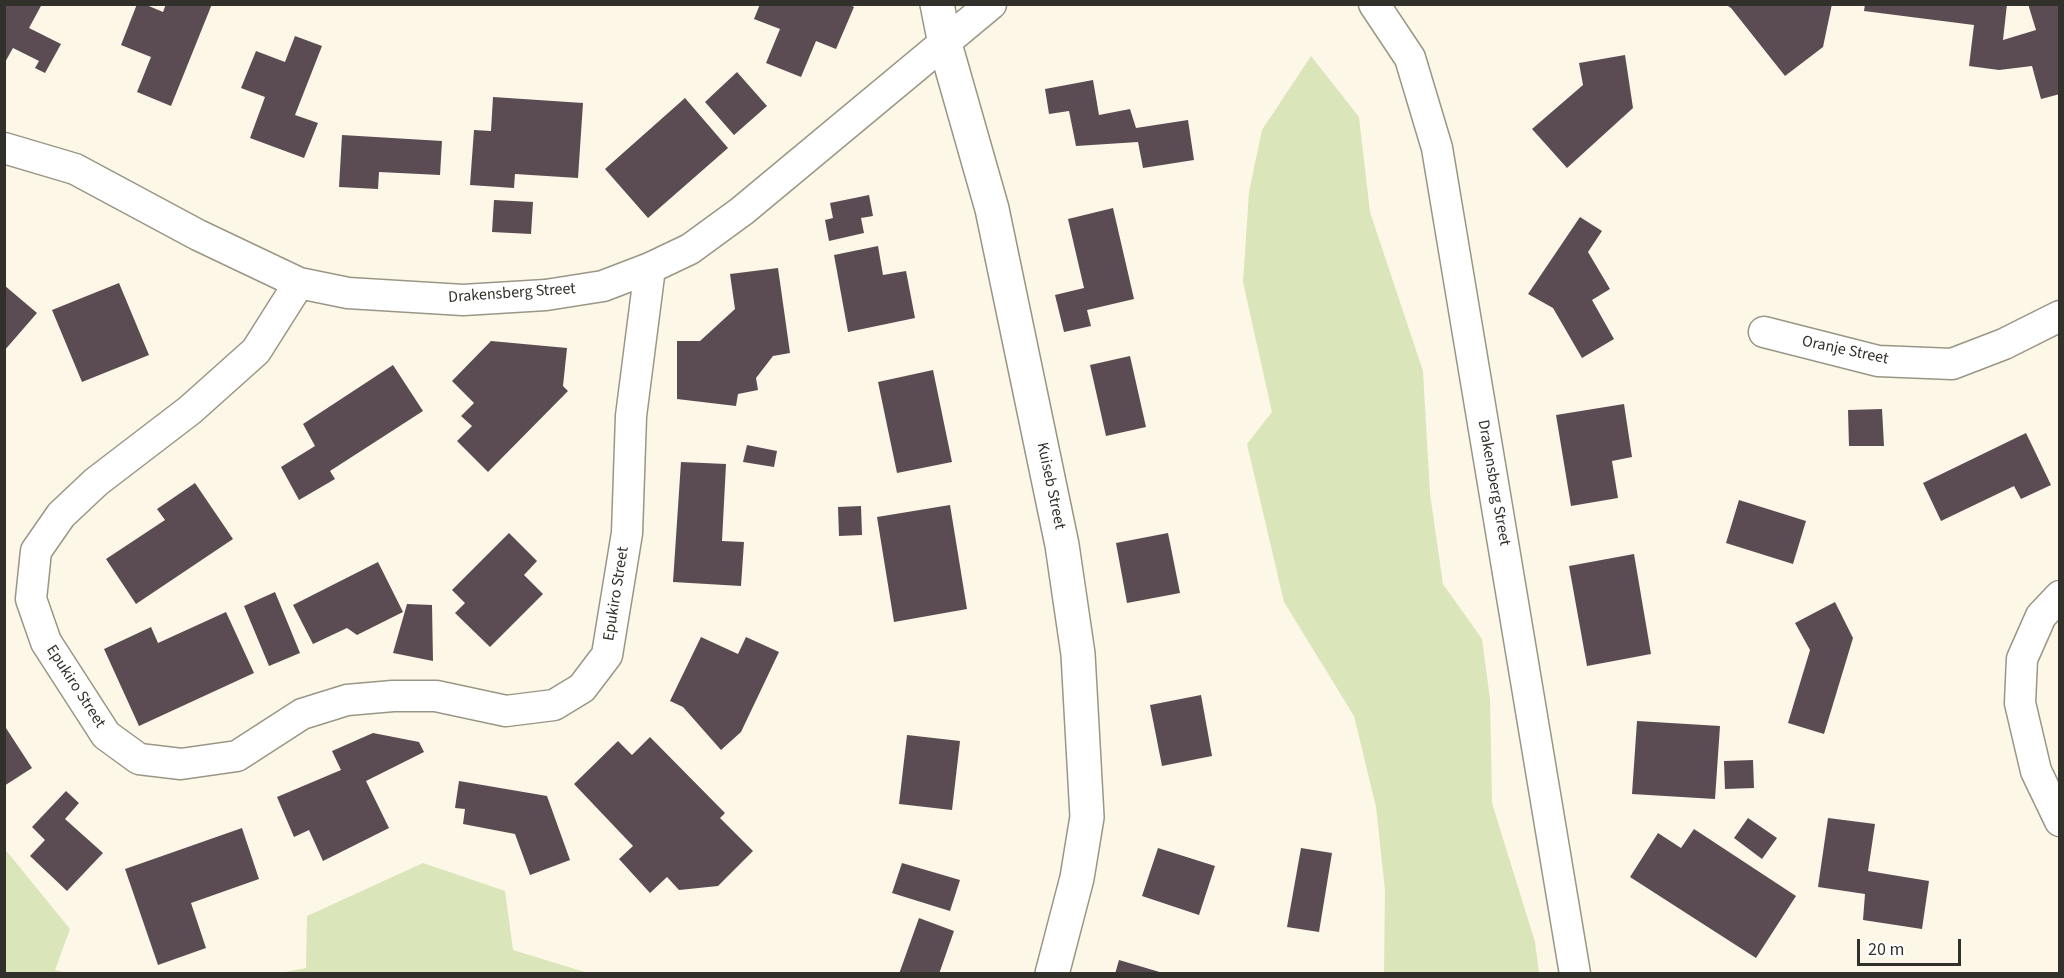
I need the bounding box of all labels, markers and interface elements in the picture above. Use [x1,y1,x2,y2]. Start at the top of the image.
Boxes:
street label: Drakensberg Street [448,280,576,308]
street label: Oranje Street [1800,332,1890,370]
street label: Drakensberg Street [1472,418,1514,548]
street label: Kuiseb Street [1031,441,1069,531]
street label: Epukiro Street [600,545,634,643]
street label: Epukiro Street [41,642,109,732]
scale bar [1860,927,1964,965]
text: 20 m [1868,937,1904,962]

